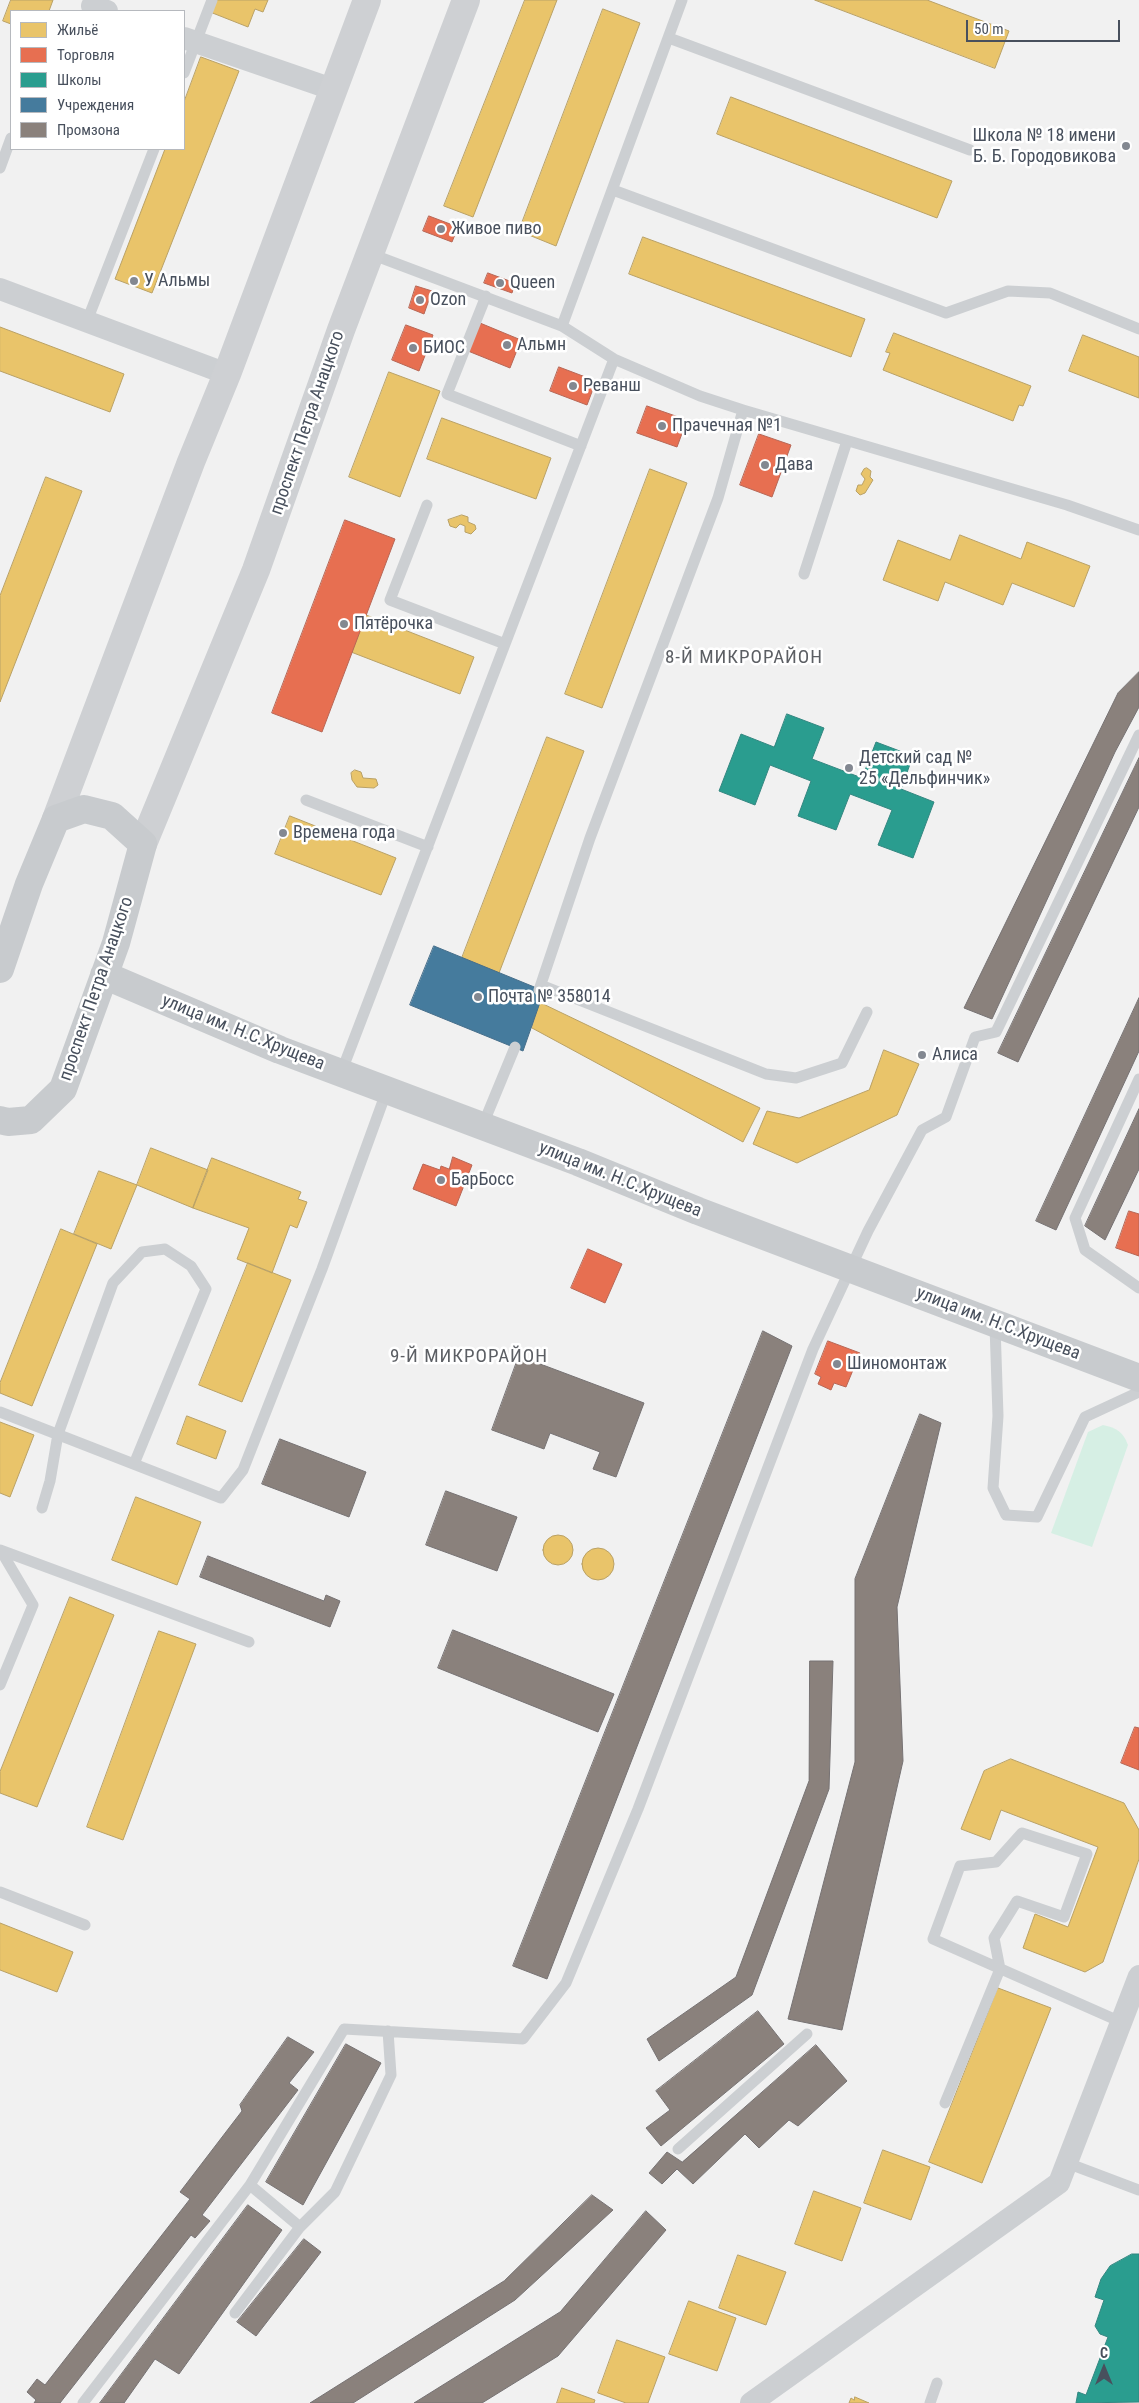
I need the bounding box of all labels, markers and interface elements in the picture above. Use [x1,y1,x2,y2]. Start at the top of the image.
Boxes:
legend [10,10,185,150]
scale bar [969,10,1123,42]
text: 50 m [974,20,1004,38]
text: Жильё [57,21,98,39]
text: Торговля [57,46,114,64]
text: Школы [57,71,102,89]
text: Учреждения [57,96,134,114]
text: Промзона [57,121,120,139]
place label: Школа № 18 имени Б. Б. Городовикова [972,125,1116,168]
marker: Школа № 18 имени Б. Б. Городовикова [1120,140,1132,152]
place label: Живое пиво [451,218,542,240]
marker: Живое пиво [435,223,447,235]
place label: У Альмы [144,270,210,292]
place label: Queen [510,272,555,294]
marker: У Альмы [128,275,140,287]
marker: Queen [494,277,506,289]
place label: Ozon [430,289,466,311]
marker: Ozon [414,294,426,306]
street label: проспект Петра Анацкого [266,328,350,518]
place label: Альмн [517,334,566,356]
place label: БИОС [423,337,465,359]
marker: Альмн [501,339,513,351]
marker: БИОС [407,342,419,354]
place label: Реванш [583,375,641,397]
marker: Реванш [567,380,579,392]
place label: Прачечная №1 [672,415,782,437]
marker: Прачечная №1 [656,420,668,432]
place label: Дава [775,454,813,476]
marker: Дава [759,459,771,471]
place label: Пятёрочка [354,613,433,635]
marker: Пятёрочка [338,618,350,630]
district label: 8-Й МИКРОРАЙОН [663,647,825,669]
place label: Детский сад № 25 «Дельфинчик» [859,747,990,790]
marker: Детский сад № 25 «Дельфинчик» [843,762,855,774]
place label: Времена года [293,822,395,844]
marker: Времена года [277,827,289,839]
street label: проспект Петра Анацкого [55,894,139,1084]
place label: Почта № 358014 [488,986,611,1008]
street label: улица им. Н.С.Хрущева [158,990,328,1076]
marker: Почта № 358014 [472,991,484,1003]
place label: Алиса [932,1044,978,1066]
marker: Алиса [916,1049,928,1061]
street label: улица им. Н.С.Хрущева [535,1137,705,1223]
place label: БарБосс [451,1169,514,1191]
marker: БарБосс [435,1174,447,1186]
street label: улица им. Н.С.Хрущева [913,1283,1083,1365]
district label: 9-Й МИКРОРАЙОН [388,1346,550,1368]
place label: Шиномонтаж [847,1353,947,1375]
marker: Шиномонтаж [831,1358,843,1370]
north arrow [1079,2343,1129,2393]
text: С [1100,2345,1108,2361]

